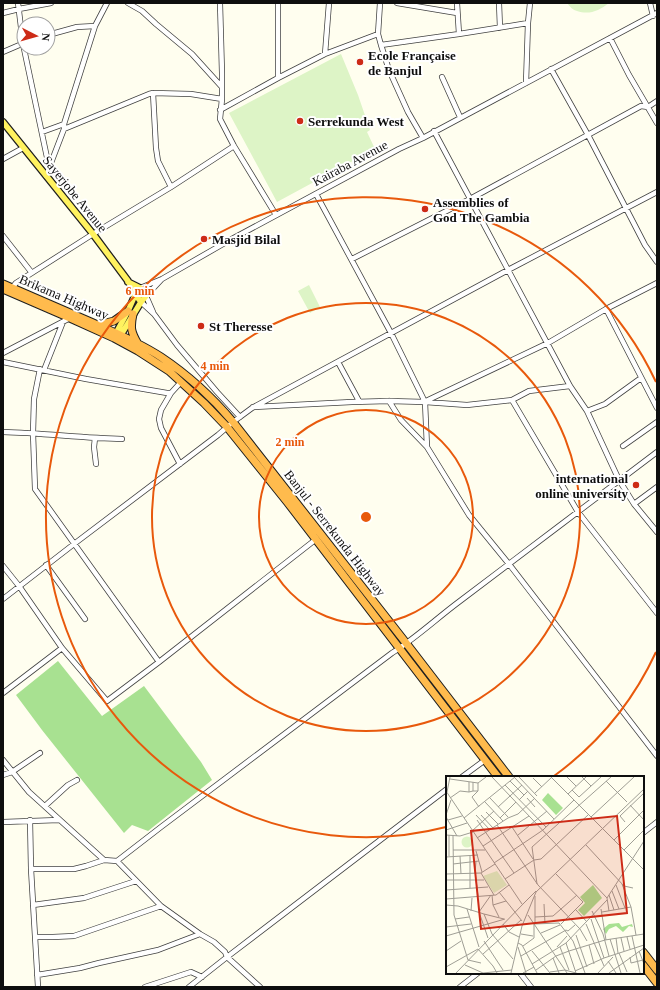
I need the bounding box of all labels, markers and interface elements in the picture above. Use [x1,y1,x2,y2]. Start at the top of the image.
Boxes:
north arrow [16,16,56,56]
text: N [40,32,52,42]
place label: Ecole Française de Banjul [368,48,456,78]
marker: Ecole Française de Banjul [355,57,365,67]
place label: Serrekunda West [308,114,405,129]
marker: Serrekunda West [295,116,305,126]
street label: Kairaba Avenue [310,137,390,189]
street label: Sayerjobe Avenue [40,153,111,235]
place label: Assemblies of God The Gambia [433,195,530,225]
marker: Assemblies of God The Gambia [420,204,430,214]
place label: Masjid Bilal [212,232,281,247]
marker: Masjid Bilal [199,234,209,244]
street label: Brikama Highway [17,271,111,323]
text: 6 min [125,284,155,298]
place label: St Theresse [209,319,273,334]
marker: St Theresse [196,321,206,331]
text: 4 min [200,359,230,373]
text: 2 min [275,435,305,449]
street label: Banjul - Serrekunda Highway [281,467,389,599]
place label: international online university [535,471,628,501]
marker: international online university [631,480,641,490]
centre of rings [359,510,373,524]
inset map [446,776,644,974]

